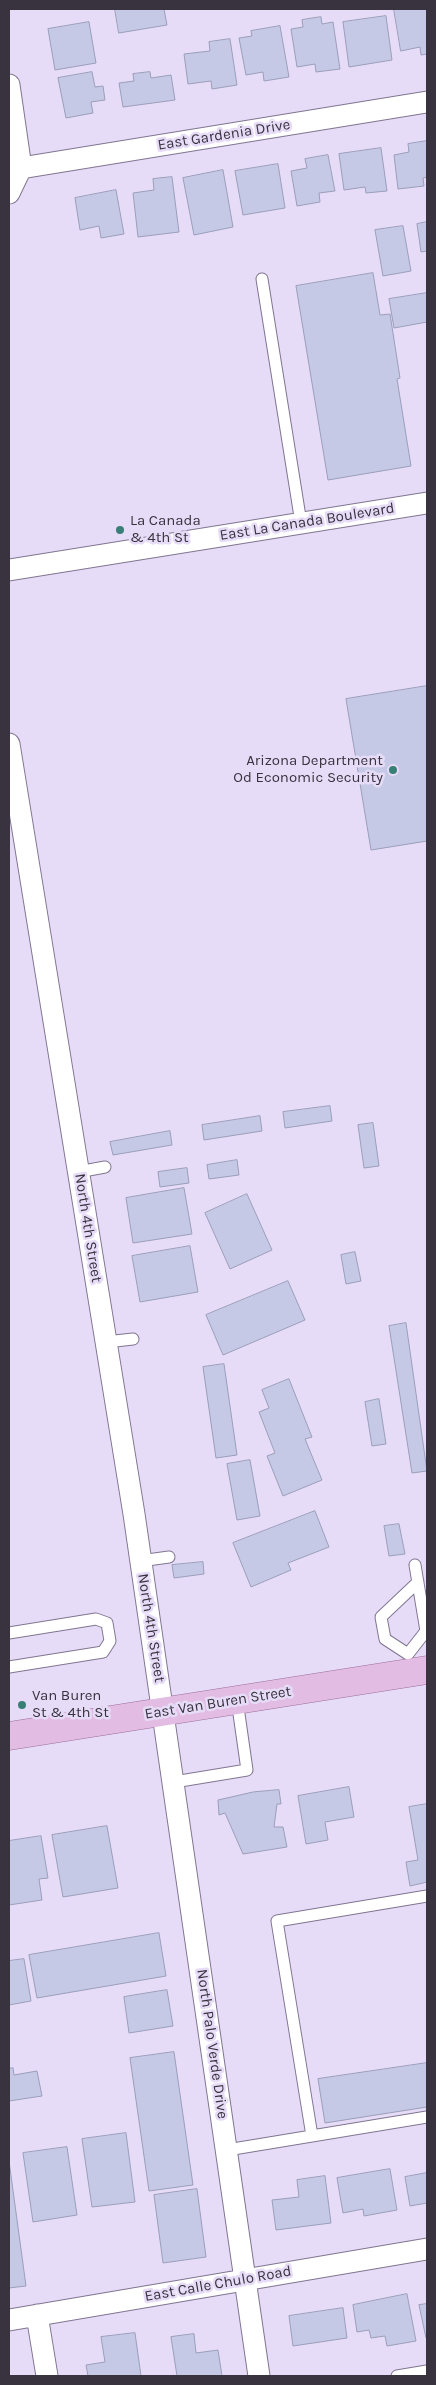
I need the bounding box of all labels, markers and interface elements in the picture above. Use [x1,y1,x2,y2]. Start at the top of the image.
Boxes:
street label: East Gardenia Drive [156,116,292,154]
street label: East La Canada Boulevard [218,499,396,545]
place label: La Canada & 4th St [130,512,201,547]
marker: La Canada & 4th St [114,524,126,536]
place label: Arizona Department Od Economic Security [233,752,383,787]
marker: Arizona Department Od Economic Security [387,764,399,776]
street label: North 4th Street [71,1172,105,1284]
street label: North 4th Street [134,1572,168,1684]
street label: East Van Buren Street [144,1683,292,1723]
place label: Van Buren St & 4th St [32,1687,109,1722]
marker: Van Buren St & 4th St [16,1699,28,1711]
street label: North Palo Verde Drive [193,1968,231,2120]
street label: East Calle Chulo Road [143,2262,293,2306]

